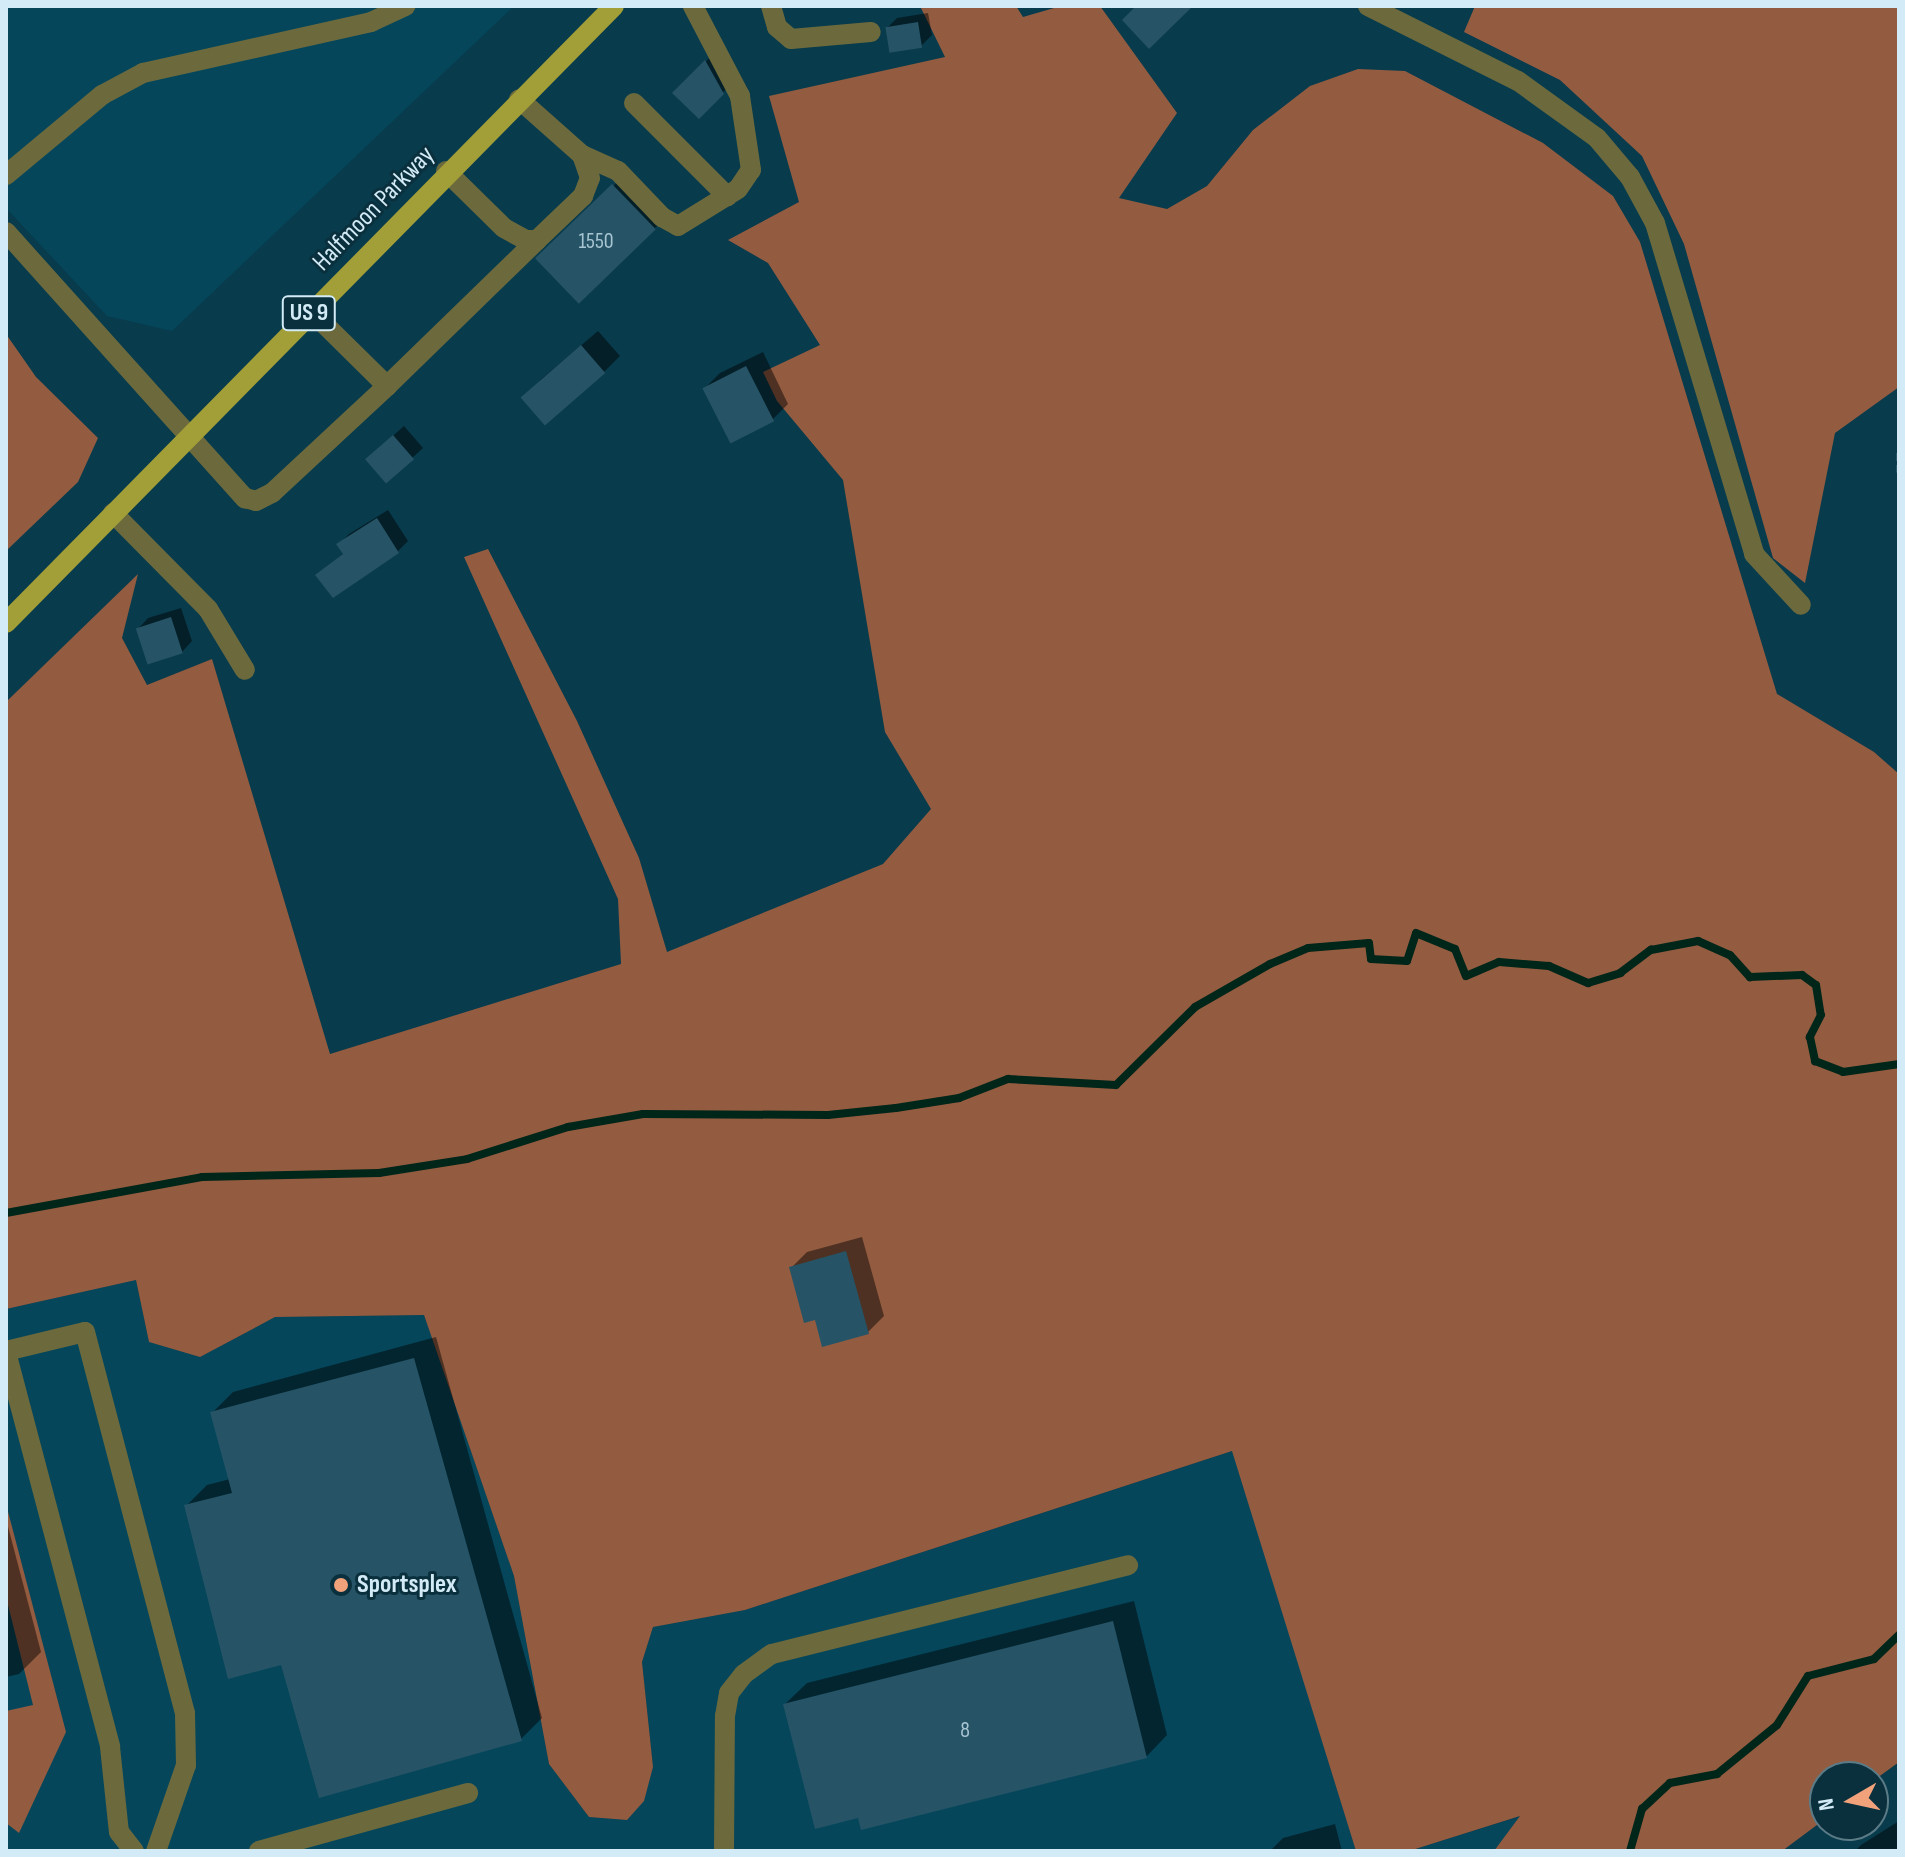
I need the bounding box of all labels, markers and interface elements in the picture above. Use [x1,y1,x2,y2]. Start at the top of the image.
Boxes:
street label: Halfmoon Parkway [307,140,441,278]
house number: 1550 [578,229,614,255]
road number: US 9 [281,293,337,333]
place label: Sportsplex [357,1569,457,1601]
marker: Sportsplex [332,1576,350,1594]
house number: 8 [960,1718,970,1744]
north arrow [1809,1761,1889,1841]
text: N [1813,1797,1841,1812]

